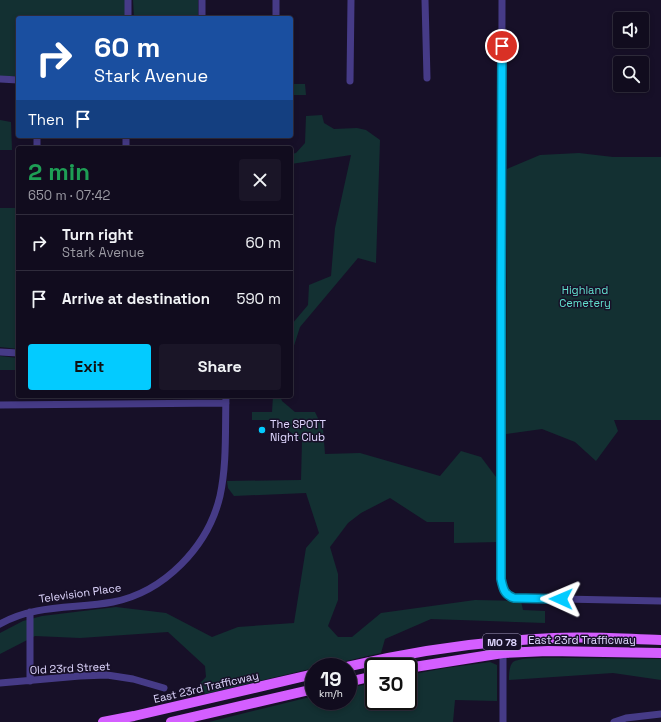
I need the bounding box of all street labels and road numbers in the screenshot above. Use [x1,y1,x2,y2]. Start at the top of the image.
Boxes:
street label: Television Place [38,580,122,606]
street label: East 23rd Trafficway [528,633,636,647]
road number: MO 78 [483,634,521,650]
street label: Old 23rd Street [29,659,111,677]
street label: East 23rd Trafficway [152,668,260,706]

